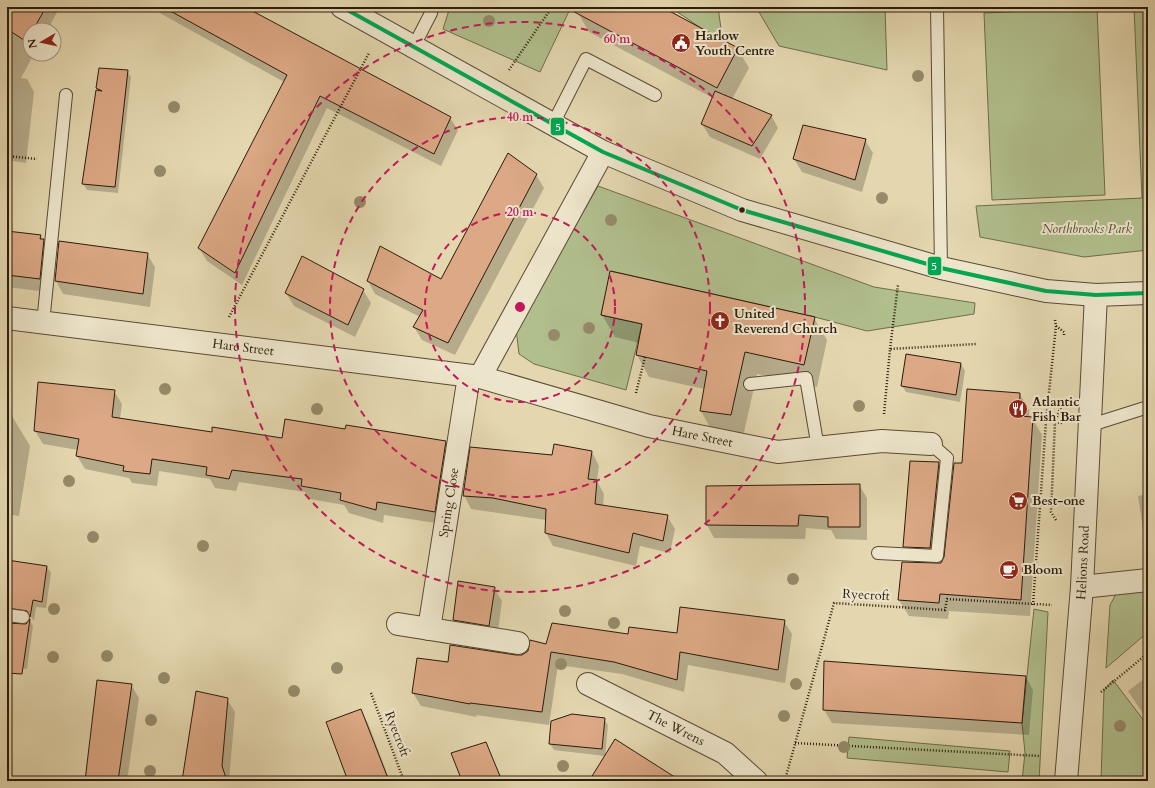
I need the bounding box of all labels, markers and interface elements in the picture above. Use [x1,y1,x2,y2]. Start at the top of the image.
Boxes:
north arrow [22,22,62,62]
place label: Harlow Youth Centre [695,27,775,60]
text: 60 m [604,31,631,47]
public building icon: Harlow Youth Centre [670,32,692,54]
text: N [24,37,41,49]
text: 40 m [507,109,534,125]
line badge: 5 [550,117,565,136]
text: 5 [555,120,561,135]
text: 20 m [507,204,534,220]
unlabelled marker [737,205,747,215]
park label: Northbrooks Park [1042,220,1133,238]
line badge: 5 [927,256,942,276]
text: 5 [931,259,937,274]
centre of rings [513,300,527,314]
place label: United Reverend Church [734,305,837,338]
church icon: United Reverend Church [709,310,731,332]
street label: Hare Street [211,335,275,360]
place label: Atlantic Fish Bar [1032,393,1082,426]
restaurant icon: Atlantic Fish Bar [1007,398,1029,420]
street label: Hare Street [670,422,734,452]
street label: Spring Close [435,466,463,539]
supermarket icon: Best-one [1007,490,1029,512]
place label: Best-one [1032,492,1085,510]
street label: Helions Road [1072,525,1094,601]
cafe icon: Bloom [998,559,1020,581]
place label: Bloom [1023,561,1063,579]
street label: Ryecroft [842,585,890,605]
street label: The Wrens [643,706,708,750]
street label: Ryecroft [380,709,414,759]

